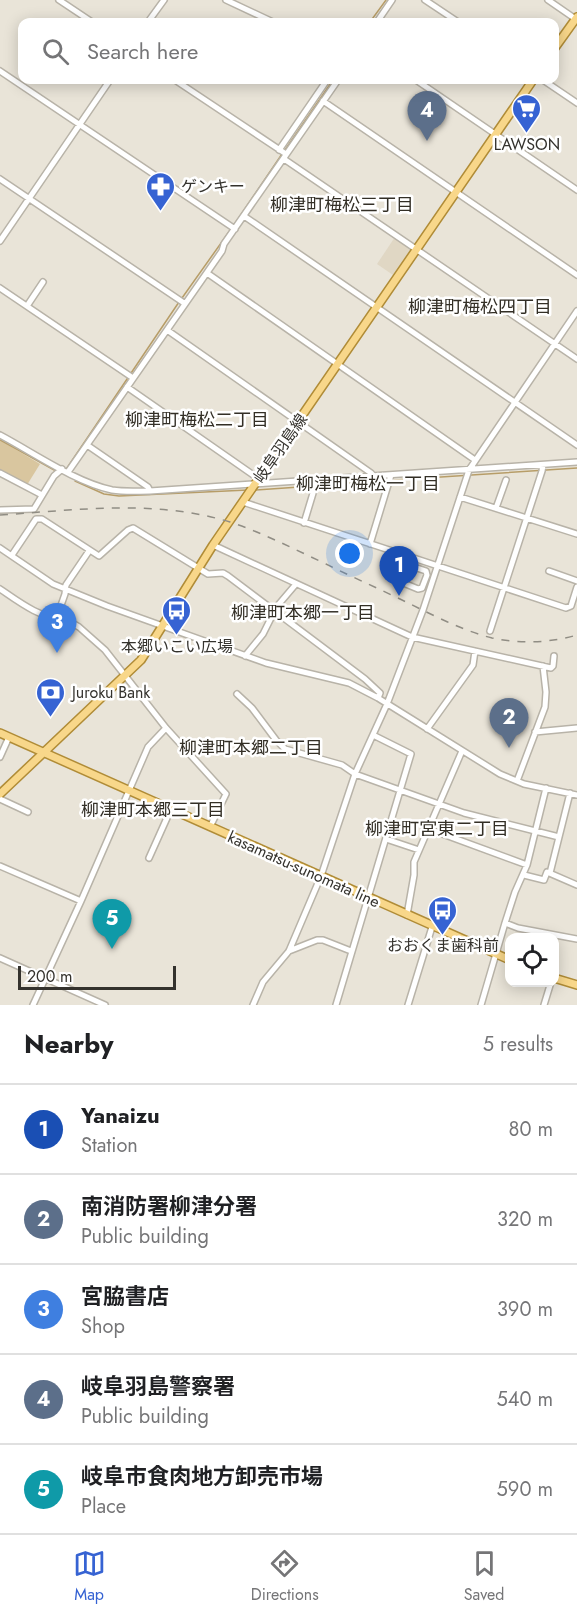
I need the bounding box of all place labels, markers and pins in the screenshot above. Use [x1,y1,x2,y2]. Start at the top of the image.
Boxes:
pin: 4 [408,92,446,141]
supermarket icon: LAWSON [511,92,543,134]
place label: LAWSON [494,133,560,156]
pharmacy icon: ゲンキー [144,170,176,212]
place label: ゲンキー [181,175,245,198]
pin: 1 [380,546,418,596]
bus stop icon: 本郷いこい広場 [161,594,193,636]
pin: 3 [38,604,76,653]
place label: 本郷いこい広場 [121,635,233,658]
bank icon: Juroku Bank [35,676,67,718]
place label: Juroku Bank [70,681,151,704]
pin: 2 [490,698,528,748]
bus stop icon: おおくま歯科前 [427,894,459,936]
pin: 5 [92,900,132,949]
place label: おおくま歯科前 [387,934,499,957]

